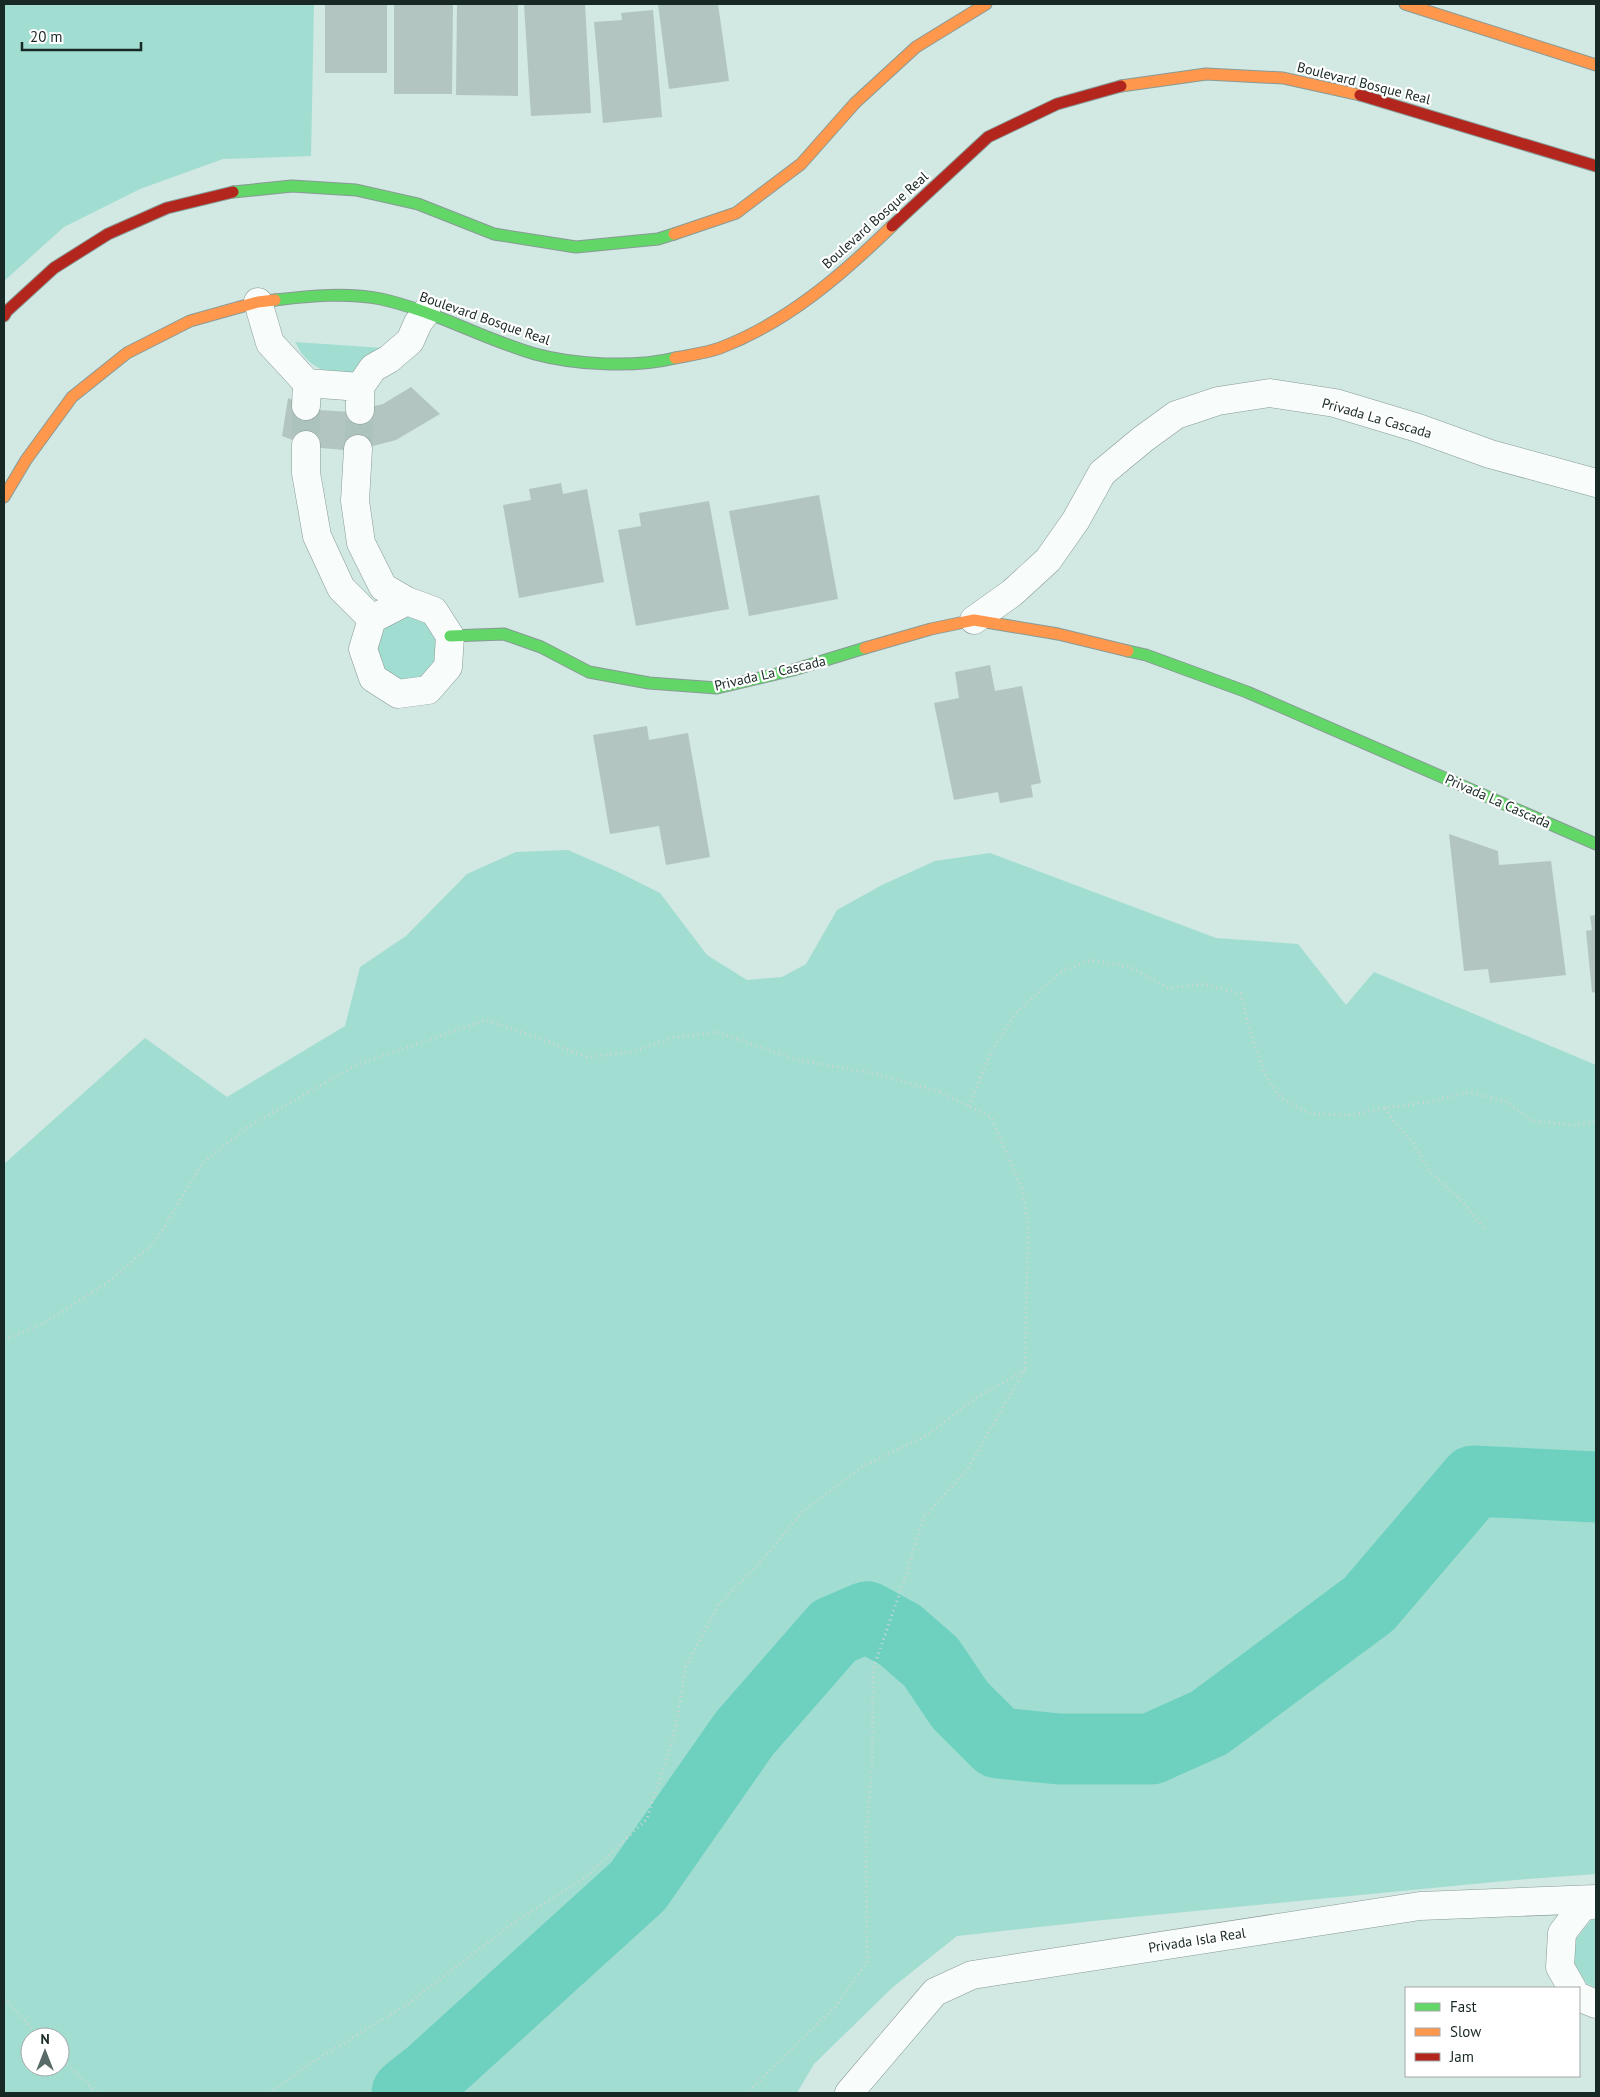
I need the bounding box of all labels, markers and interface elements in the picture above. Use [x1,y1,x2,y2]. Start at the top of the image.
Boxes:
scale bar [22,20,141,52]
text: 20 m [30,27,63,46]
street label: Boulevard Bosque Real [1295,58,1433,108]
street label: Boulevard Bosque Real [818,167,932,273]
street label: Boulevard Bosque Real [417,287,553,349]
street label: Privada La Cascada [1320,394,1434,442]
street label: Privada La Cascada [713,651,827,695]
street label: Privada La Cascada [1442,770,1554,832]
street label: Privada Isla Real [1147,1923,1247,1957]
legend [1405,1987,1580,2077]
text: Fast [1450,1997,1477,2016]
text: Slow [1450,2022,1481,2041]
north arrow [20,2027,70,2077]
text: N [40,2030,50,2048]
text: Jam [1449,2047,1474,2066]

